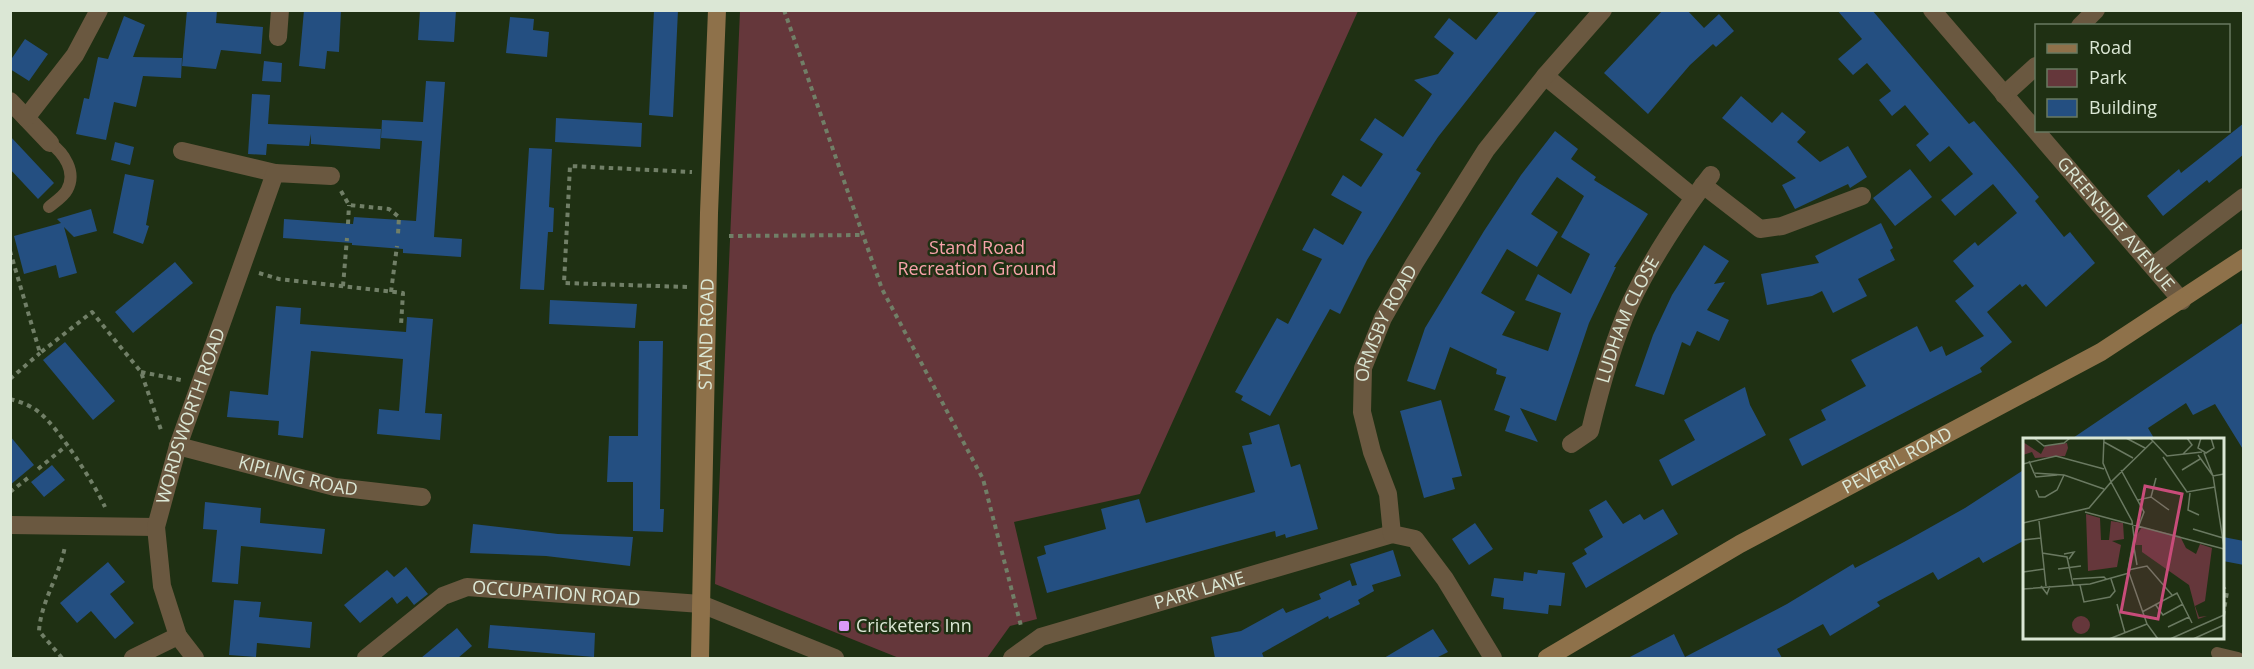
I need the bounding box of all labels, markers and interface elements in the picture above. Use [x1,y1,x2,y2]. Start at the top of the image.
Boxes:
legend [2035,24,2230,132]
text: Road [2089,35,2132,59]
text: Park [2089,65,2127,89]
text: Building [2089,95,2157,119]
street label: GREENSIDE AVENUE [2052,151,2181,295]
park label: Stand Road Recreation Ground [897,235,1057,280]
street label: LUDHAM CLOSE [1590,251,1664,386]
street label: ORMSBY ROAD [1350,260,1422,382]
street label: STAND ROAD [692,278,719,390]
street label: WORDSWORTH ROAD [150,324,230,506]
street label: PEVERIL ROAD [1837,421,1956,499]
inset map [2023,438,2224,639]
street label: KIPLING ROAD [236,449,359,501]
street label: PARK LANE [1151,565,1247,614]
street label: OCCUPATION ROAD [471,574,641,611]
place label: Cricketers Inn [856,613,972,637]
marker: Cricketers Inn [837,619,851,633]

